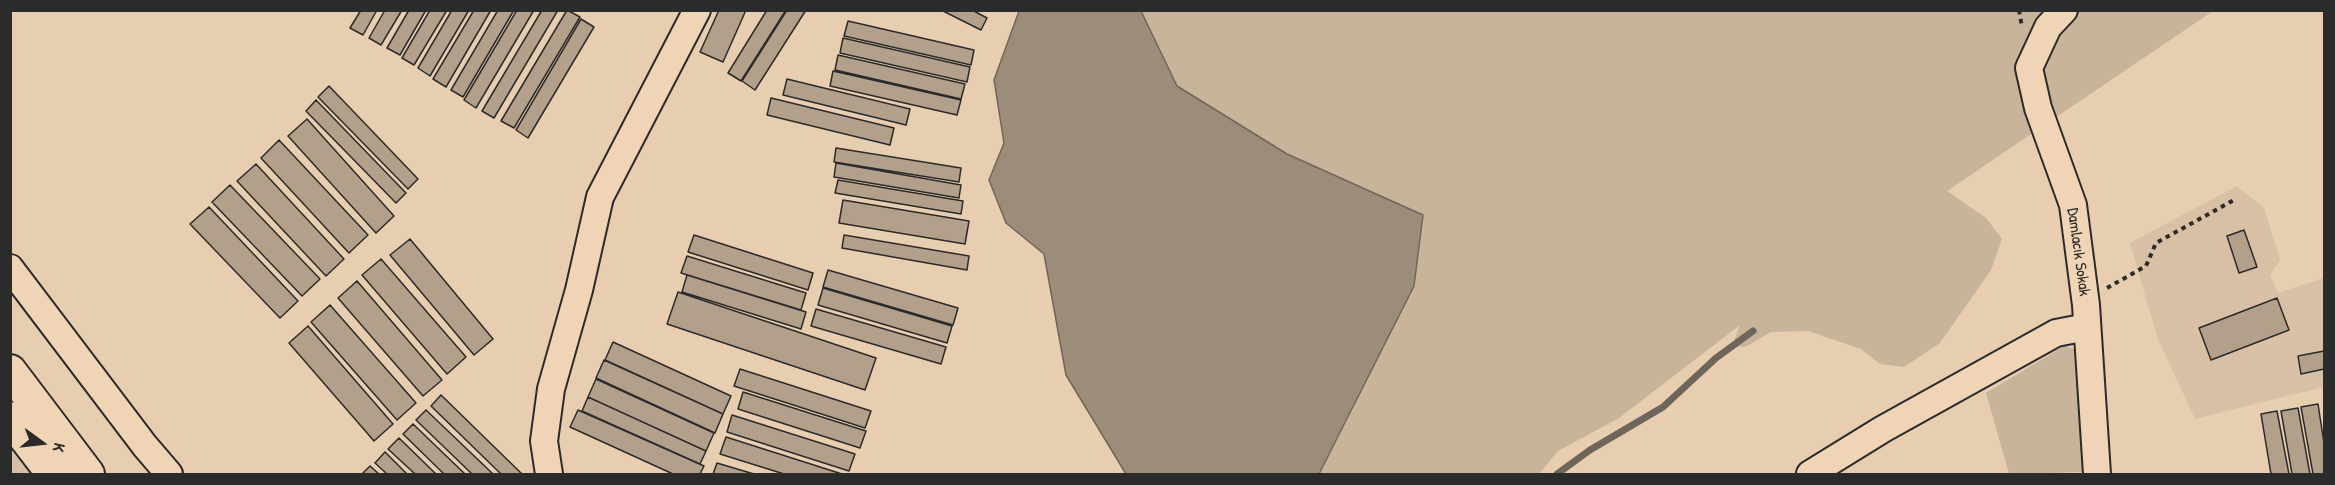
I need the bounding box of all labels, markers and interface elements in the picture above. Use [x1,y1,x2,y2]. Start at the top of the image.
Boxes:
street label: Damlacık Sokak [2062,207,2094,297]
north arrow [12,413,72,473]
text: K [48,441,71,455]

